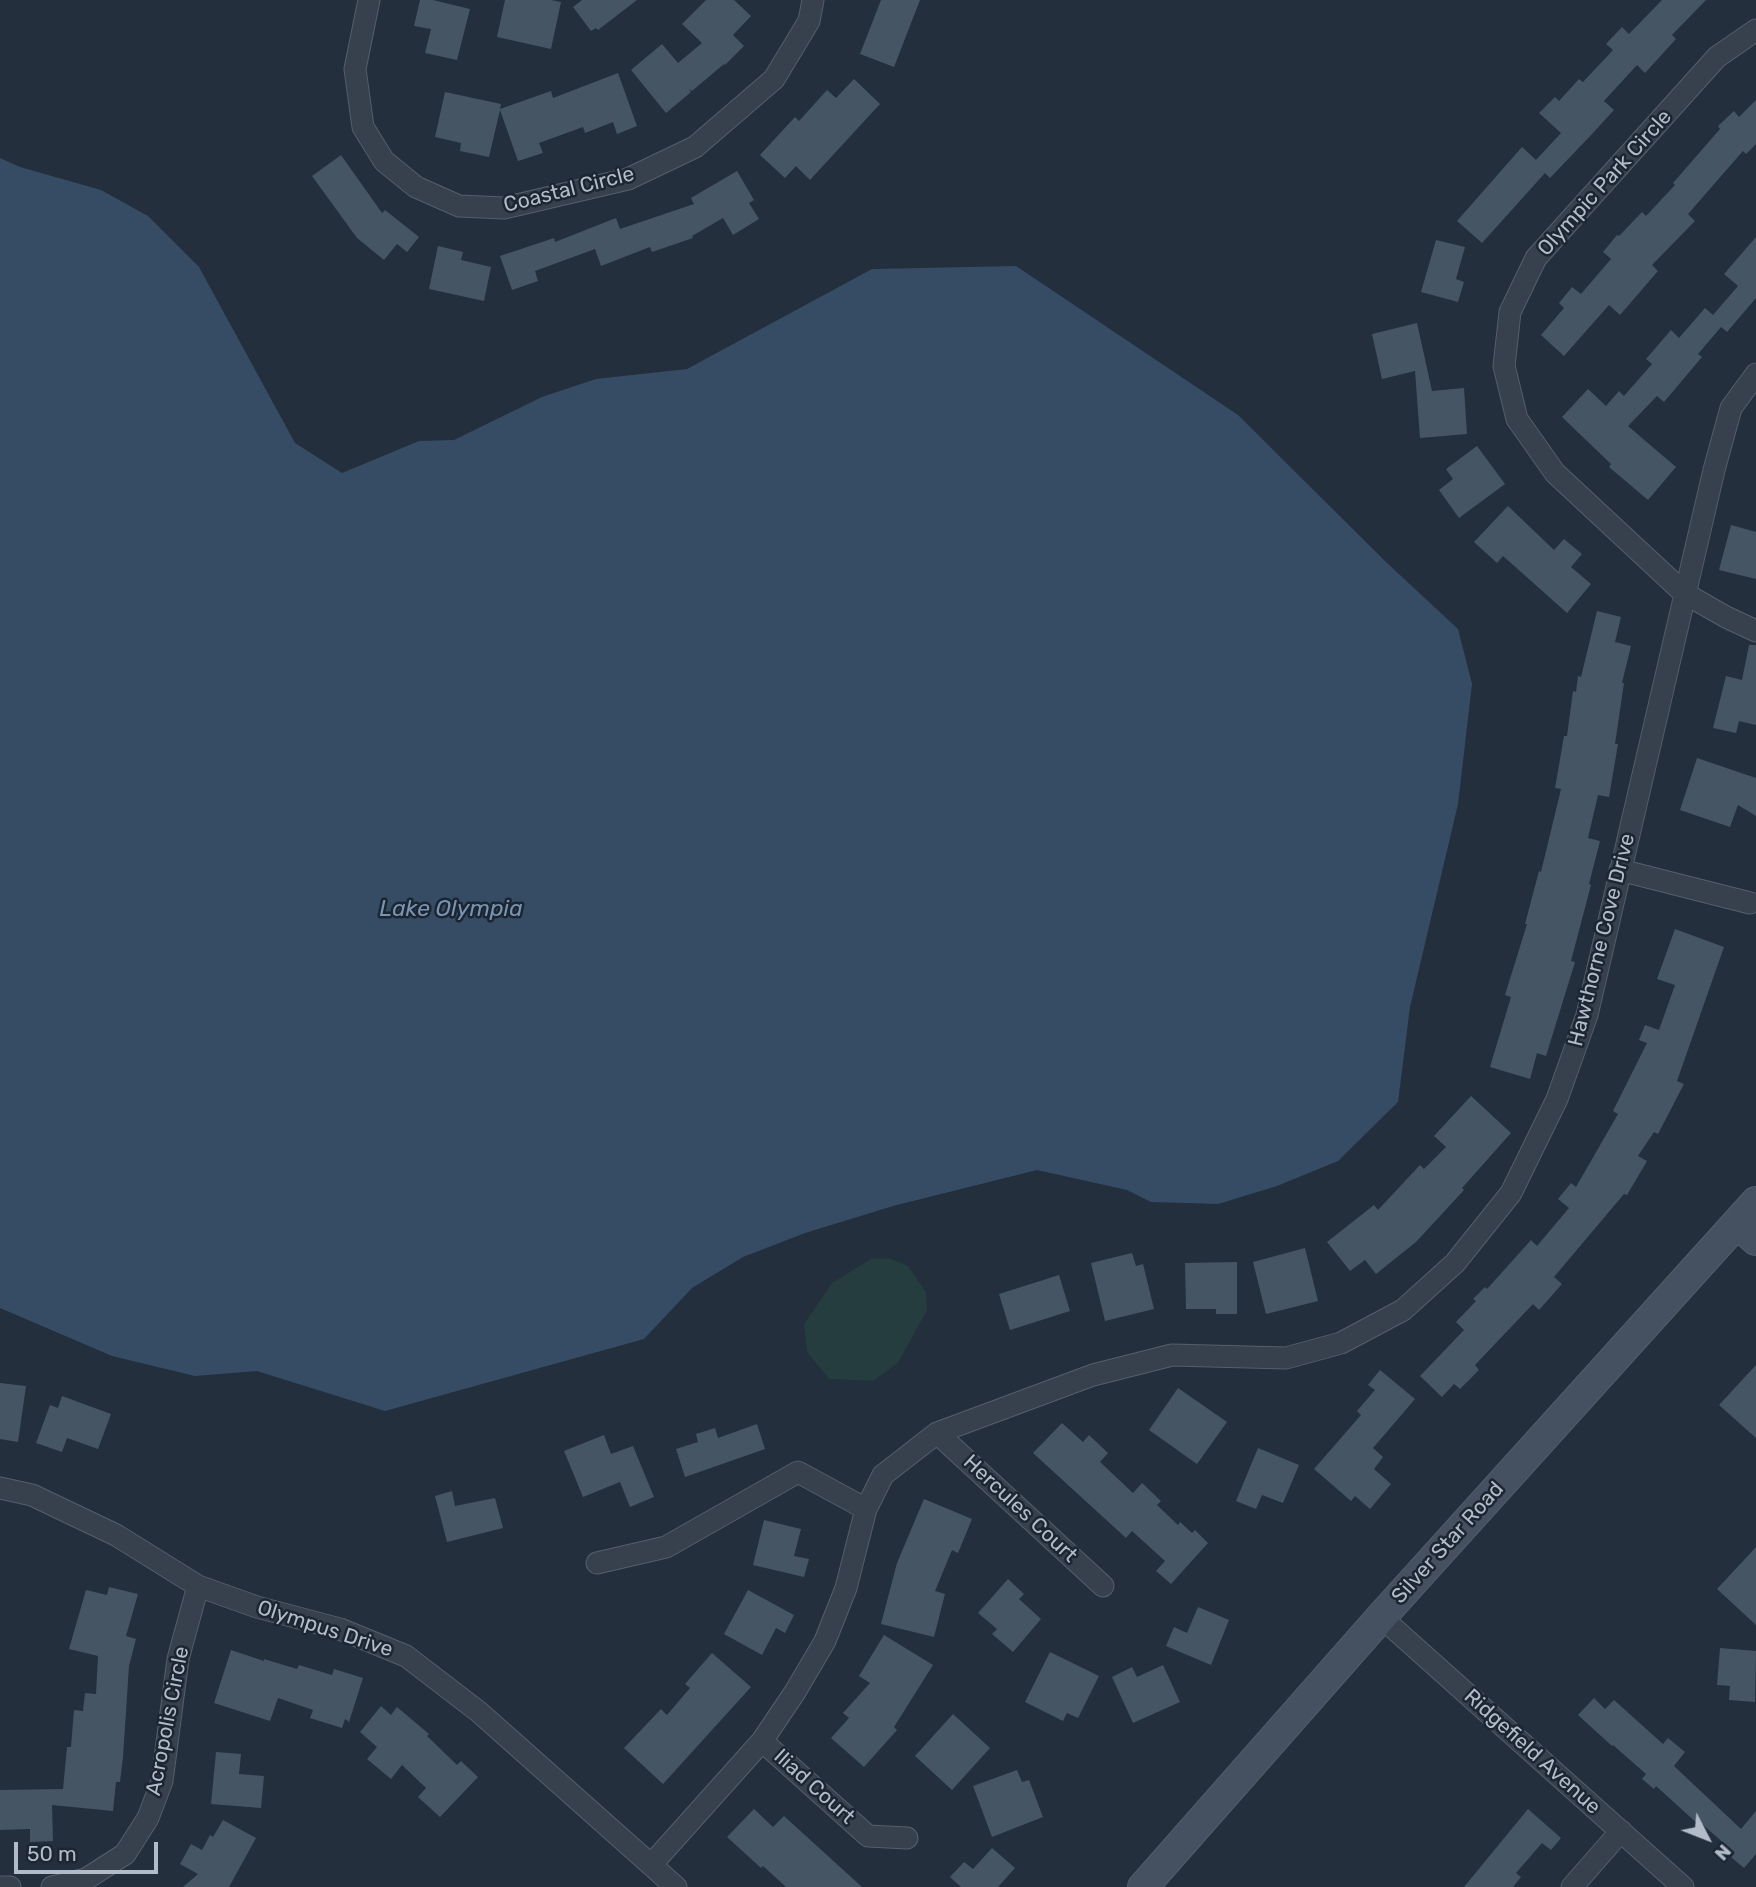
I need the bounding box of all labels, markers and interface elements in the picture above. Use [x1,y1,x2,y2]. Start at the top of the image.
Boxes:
street label: Olympic Park Circle [1533,105,1677,261]
street label: Coastal Circle [501,162,637,218]
street label: Hawthorne Cove Drive [1563,831,1641,1049]
water label: Lake Olympia [379,895,523,923]
street label: Hercules Court [958,1450,1082,1568]
street label: Silver Star Road [1387,1477,1509,1609]
street label: Olympus Drive [254,1595,396,1663]
street label: Acropolis Circle [141,1644,195,1798]
street label: Ridgefield Avenue [1459,1684,1605,1820]
street label: Iliad Court [768,1744,860,1830]
north arrow [1672,1803,1742,1873]
scale bar [18,1828,161,1872]
text: N [1710,1840,1736,1865]
text: 50 m [27,1841,77,1866]

